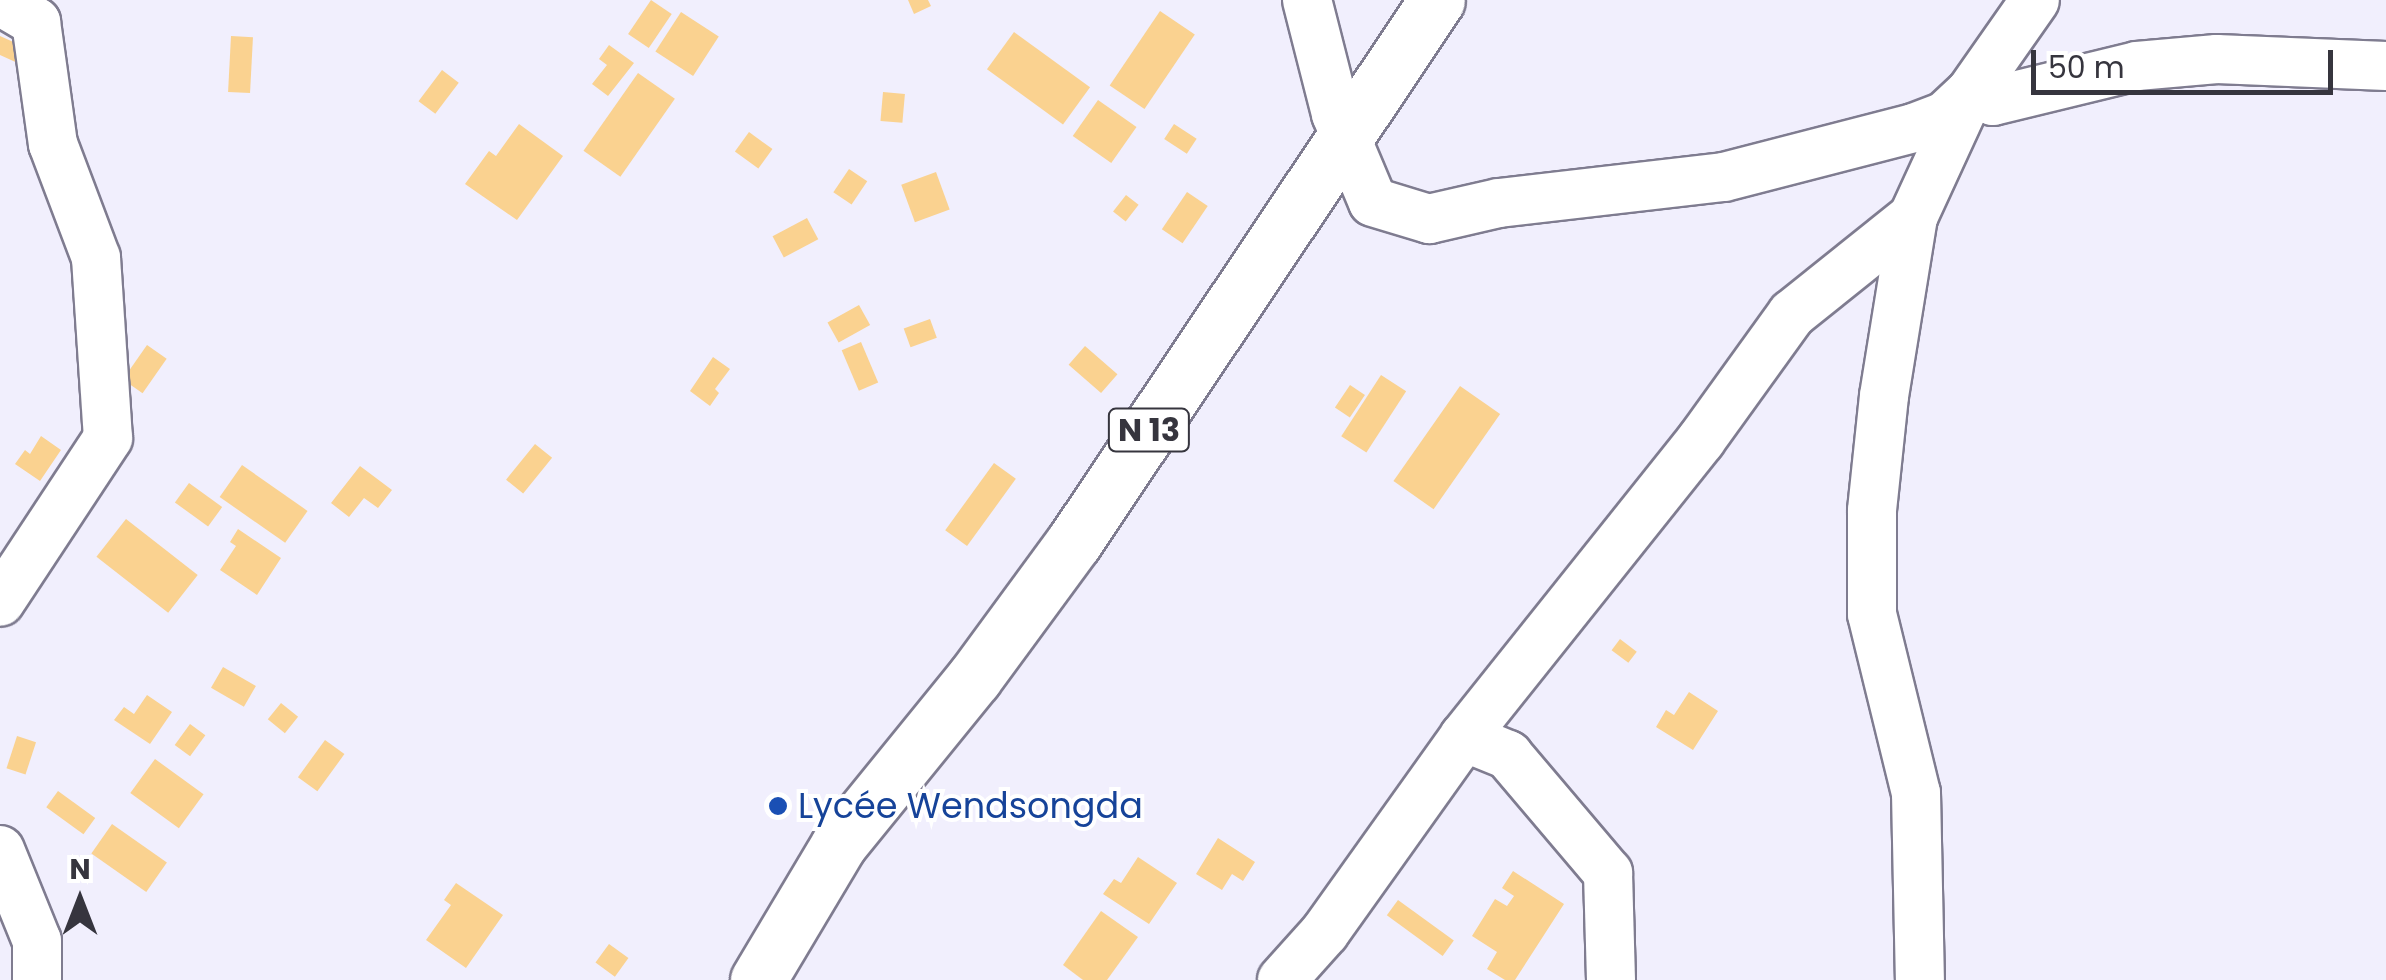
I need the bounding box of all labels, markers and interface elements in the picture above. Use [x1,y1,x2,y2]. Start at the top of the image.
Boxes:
scale bar [2036,30,2338,92]
text: 50 m [2048,46,2125,89]
road number: N 13 [1106,403,1192,457]
place label: Lycée Wendsongda [798,785,1143,827]
marker: Lycée Wendsongda [767,795,789,817]
north arrow [30,850,130,950]
text: N [69,850,91,889]

